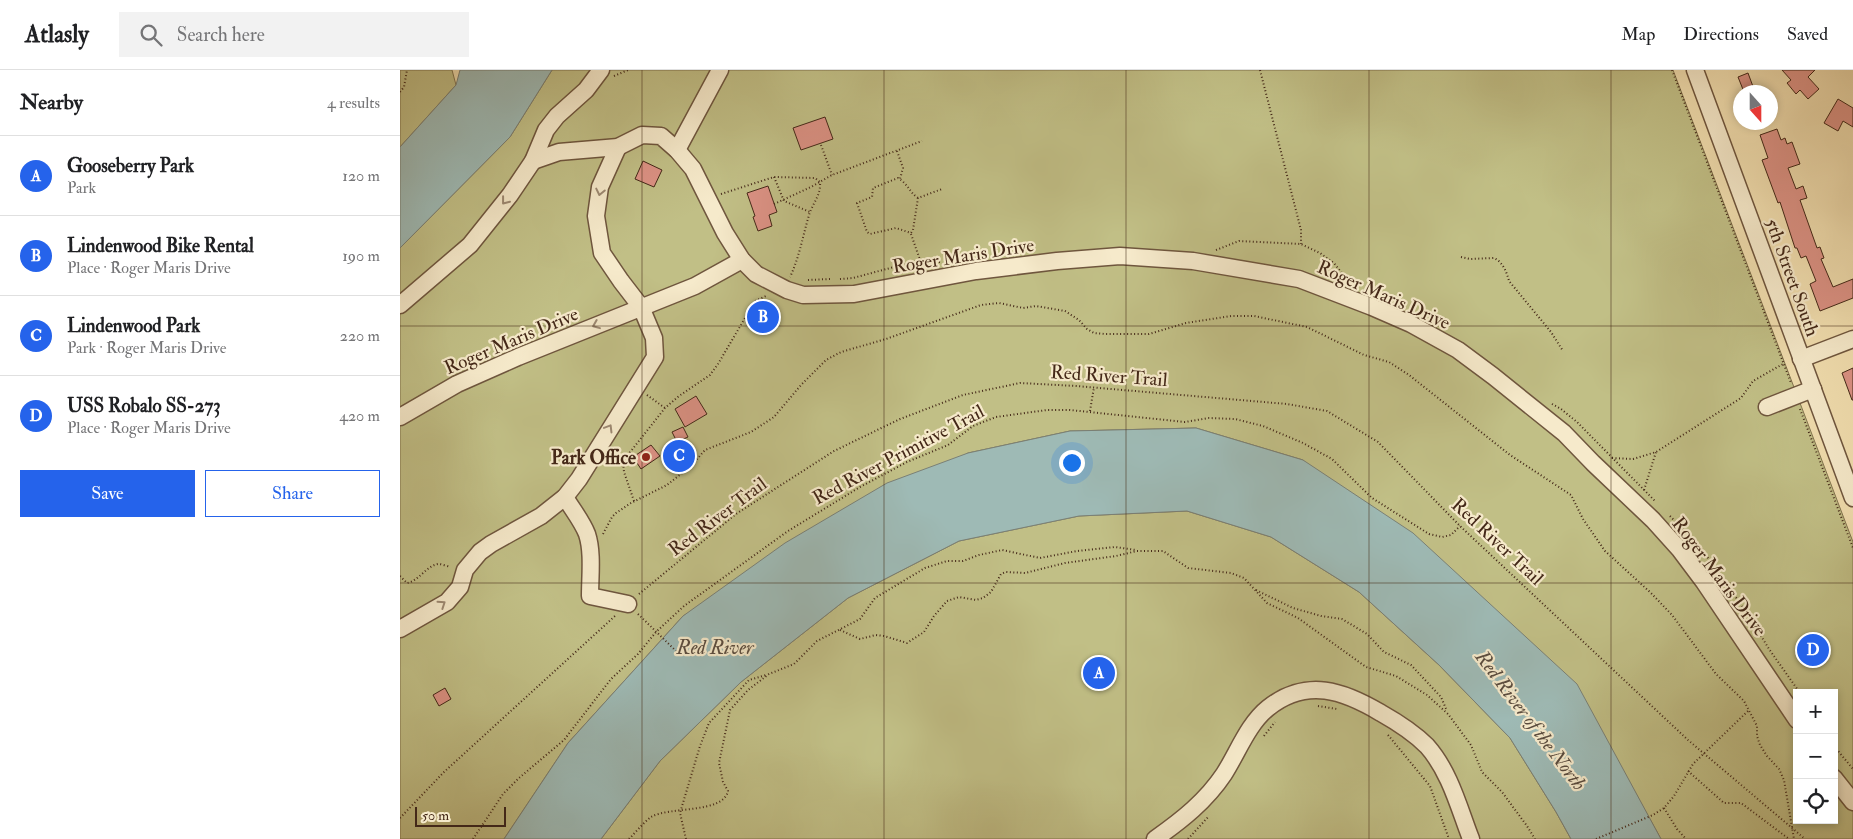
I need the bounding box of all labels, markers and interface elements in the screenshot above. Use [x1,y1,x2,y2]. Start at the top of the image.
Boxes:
search box [119,12,469,57]
text: Atlasly [25,19,89,50]
icon: search [137,21,165,49]
text: Search here [177,23,265,47]
text: Map [1622,23,1655,46]
text: Directions [1683,23,1759,46]
text: Saved [1787,23,1828,46]
north arrow [1733,85,1778,130]
text: Nearby [20,89,83,116]
text: 4 results [327,93,380,113]
text: Gooseberry Park [67,154,194,178]
text: A [31,166,41,186]
text: 120 m [342,166,380,186]
text: Park [67,178,96,198]
one-way arrow [595,187,605,196]
one-way arrow [503,195,511,204]
street label: 5th Street South [1760,215,1825,340]
street label: Roger Maris Drive [891,233,1036,279]
text: Lindenwood Bike Rental [67,234,254,258]
text: B [31,246,41,266]
text: 190 m [342,246,380,266]
street label: Roger Maris Drive [1313,255,1454,335]
text: Place · Roger Maris Drive [67,258,231,278]
pin: B [747,298,779,336]
street label: Roger Maris Drive [441,302,582,380]
text: Lindenwood Park [67,314,200,338]
one-way arrow [592,319,601,329]
text: C [30,326,42,346]
text: 220 m [340,326,380,346]
text: Park · Roger Maris Drive [67,338,227,358]
street label: Red River Trail [1050,360,1168,392]
text: USS Robalo SS-273 [67,394,220,418]
street label: Red River Primitive Trail [808,399,989,510]
text: D [29,406,43,426]
text: 420 m [339,406,380,426]
text: Place · Roger Maris Drive [67,418,231,438]
one-way arrow [603,425,613,434]
pin: C [663,437,695,475]
place label: Park Office [551,446,636,470]
your location [1059,450,1085,476]
marker: Park Office [640,451,652,463]
button: Save [20,470,195,517]
button: Share [205,470,380,517]
street label: Red River Trail [664,472,772,562]
street label: Red River Trail [1446,493,1548,591]
street label: Roger Maris Drive [1667,512,1772,641]
one-way arrow [436,601,446,610]
pin: D [1797,631,1829,669]
water label: Red River [676,635,755,660]
water label: Red River of the North [1469,644,1591,795]
pin: A [1083,654,1115,692]
map controls [1793,689,1838,824]
button: + [1793,689,1838,734]
button: − [1793,734,1838,779]
button: locate [1793,779,1838,824]
scale bar [415,804,506,827]
text: 50 m [422,807,449,824]

